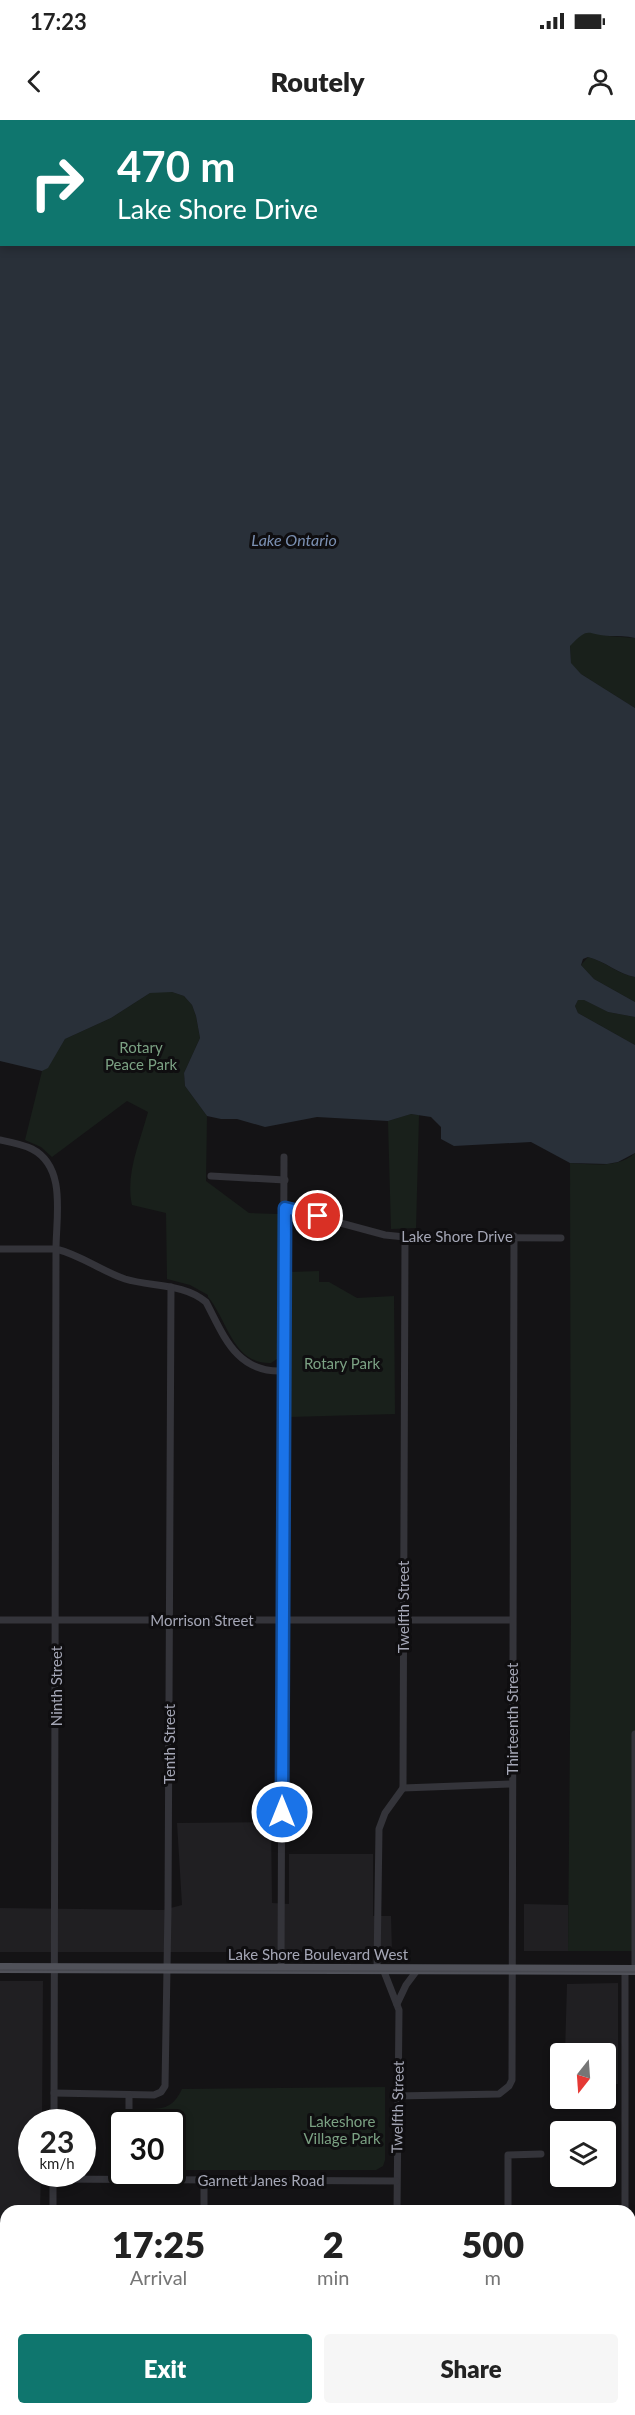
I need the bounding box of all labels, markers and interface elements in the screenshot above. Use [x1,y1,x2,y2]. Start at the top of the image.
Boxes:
text: 17:23 [30,8,87,35]
icon: back [18,65,51,98]
text: Routely [270,65,365,98]
icon: person [584,65,617,98]
text: 470 m [117,141,235,191]
icon: right [18,144,96,222]
text: Lake Shore Drive [117,192,318,225]
water label: Lake Ontario [251,530,337,549]
park label: Rotary Peace Park [105,1038,177,1073]
pin [292,1190,343,1241]
icon: arrive [301,1199,334,1232]
street label: Lake Shore Drive [401,1227,513,1245]
park label: Rotary Park [304,1354,380,1372]
street label: Twelfth Street [394,1560,412,1653]
street label: Morrison Street [150,1611,254,1629]
street label: Ninth Street [47,1645,65,1726]
street label: Thirteenth Street [503,1662,521,1775]
street label: Tenth Street [160,1703,178,1784]
position arrow [250,1780,314,1844]
street label: Lake Shore Boulevard West [228,1945,409,1963]
north arrow [550,2043,616,2109]
map controls [550,2043,616,2187]
street label: Twelfth Street [387,2060,407,2153]
speed limit sign: 30 [108,2109,186,2187]
park label: Lakeshore Village Park [303,2112,381,2147]
button: layers [550,2121,616,2187]
text: 23 [40,2123,74,2159]
text: km/h [39,2154,75,2172]
street label: Garnett Janes Road [197,2171,325,2189]
text: 17:25 [112,2222,205,2266]
text: 2 [323,2222,344,2266]
text: 500 [461,2222,524,2266]
text: Arrival [130,2265,187,2289]
text: min [317,2265,349,2289]
text: m [484,2265,501,2289]
button: Exit [18,2334,312,2403]
button: Share [324,2334,618,2403]

